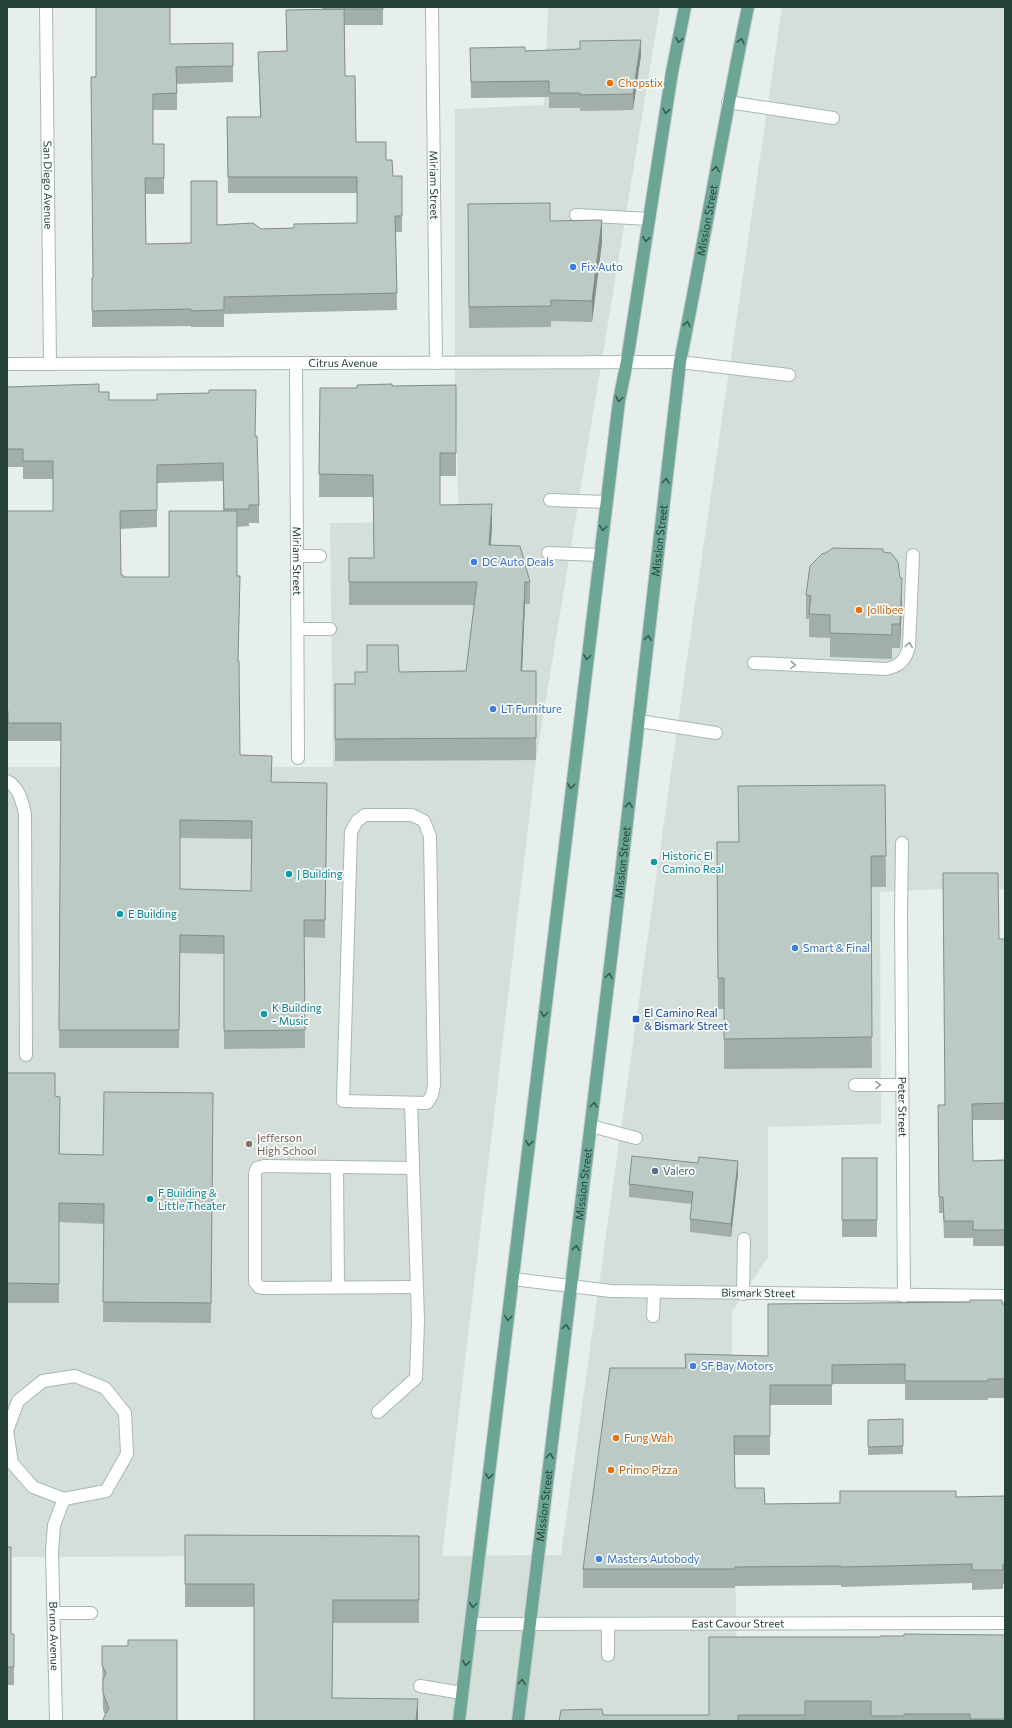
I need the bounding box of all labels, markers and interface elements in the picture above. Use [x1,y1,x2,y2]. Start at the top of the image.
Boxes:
one-way arrow [675,37,683,43]
one-way arrow [736,38,744,44]
place label: Chopstix [618,76,663,89]
marker: Chopstix [605,78,615,88]
one-way arrow [662,108,671,114]
street label: San Diego Avenue [41,141,55,230]
street label: Miriam Street [428,150,441,220]
one-way arrow [711,165,720,172]
street label: Mission Street [694,183,720,257]
one-way arrow [642,236,651,242]
place label: Fix Auto [581,260,623,273]
marker: Fix Auto [568,262,578,272]
one-way arrow [683,321,691,327]
street label: Citrus Avenue [308,356,378,369]
one-way arrow [615,396,624,402]
one-way arrow [661,478,670,485]
street label: Mission Street [648,503,670,577]
one-way arrow [598,525,607,531]
street label: Miriam Street [291,526,304,596]
place label: DC Auto Deals [482,555,554,568]
marker: DC Auto Deals [469,557,479,567]
place label: Jollibee [867,603,903,617]
marker: Jollibee [854,605,864,615]
one-way arrow [643,635,652,641]
one-way arrow [904,642,913,648]
one-way arrow [583,654,592,660]
one-way arrow [790,660,796,669]
place label: LT Furniture [501,702,562,715]
marker: LT Furniture [488,704,498,714]
one-way arrow [567,783,576,789]
one-way arrow [624,802,633,808]
street label: Mission Street [611,825,632,899]
place label: Historic El Camino Real [662,849,724,875]
marker: Historic El Camino Real [649,857,659,867]
place label: J Building [297,867,343,881]
marker: J Building [284,869,294,879]
place label: E Building [128,907,177,920]
marker: E Building [115,909,125,919]
place label: Smart & Final [803,941,870,954]
marker: Smart & Final [790,943,800,953]
one-way arrow [605,973,614,979]
place label: K Building - Music [272,1001,322,1027]
place label: El Camino Real & Bismark Street [644,1006,729,1032]
marker: K Building - Music [259,1009,269,1019]
one-way arrow [540,1011,549,1017]
marker: El Camino Real & Bismark Street [631,1014,641,1024]
street label: Peter Street [896,1077,910,1138]
one-way arrow [875,1081,881,1089]
one-way arrow [589,1102,598,1108]
place label: Jefferson High School [257,1131,317,1157]
marker: Jefferson High School [244,1139,254,1149]
one-way arrow [525,1140,534,1146]
street label: Mission Street [572,1147,594,1221]
place label: Valero [663,1164,696,1177]
marker: Valero [650,1166,660,1176]
place label: F Building & Little Theater [158,1186,227,1212]
marker: F Building & Little Theater [145,1194,155,1204]
one-way arrow [571,1245,580,1251]
street label: Bismark Street [721,1285,796,1299]
one-way arrow [504,1315,513,1321]
one-way arrow [561,1324,570,1330]
place label: SF Bay Motors [701,1359,774,1372]
marker: SF Bay Motors [688,1361,698,1371]
place label: Fung Wah [624,1431,673,1444]
marker: Fung Wah [611,1433,621,1443]
one-way arrow [545,1453,554,1459]
place label: Primo Pizza [619,1463,678,1476]
marker: Primo Pizza [606,1465,616,1475]
street label: Mission Street [533,1468,555,1542]
one-way arrow [485,1473,494,1479]
place label: Masters Autobody [607,1552,700,1565]
marker: Masters Autobody [594,1554,604,1564]
street label: Bruno Avenue [47,1601,62,1671]
one-way arrow [469,1602,478,1608]
street label: East Cavour Street [692,1616,785,1630]
one-way arrow [462,1660,471,1666]
one-way arrow [517,1679,526,1685]

